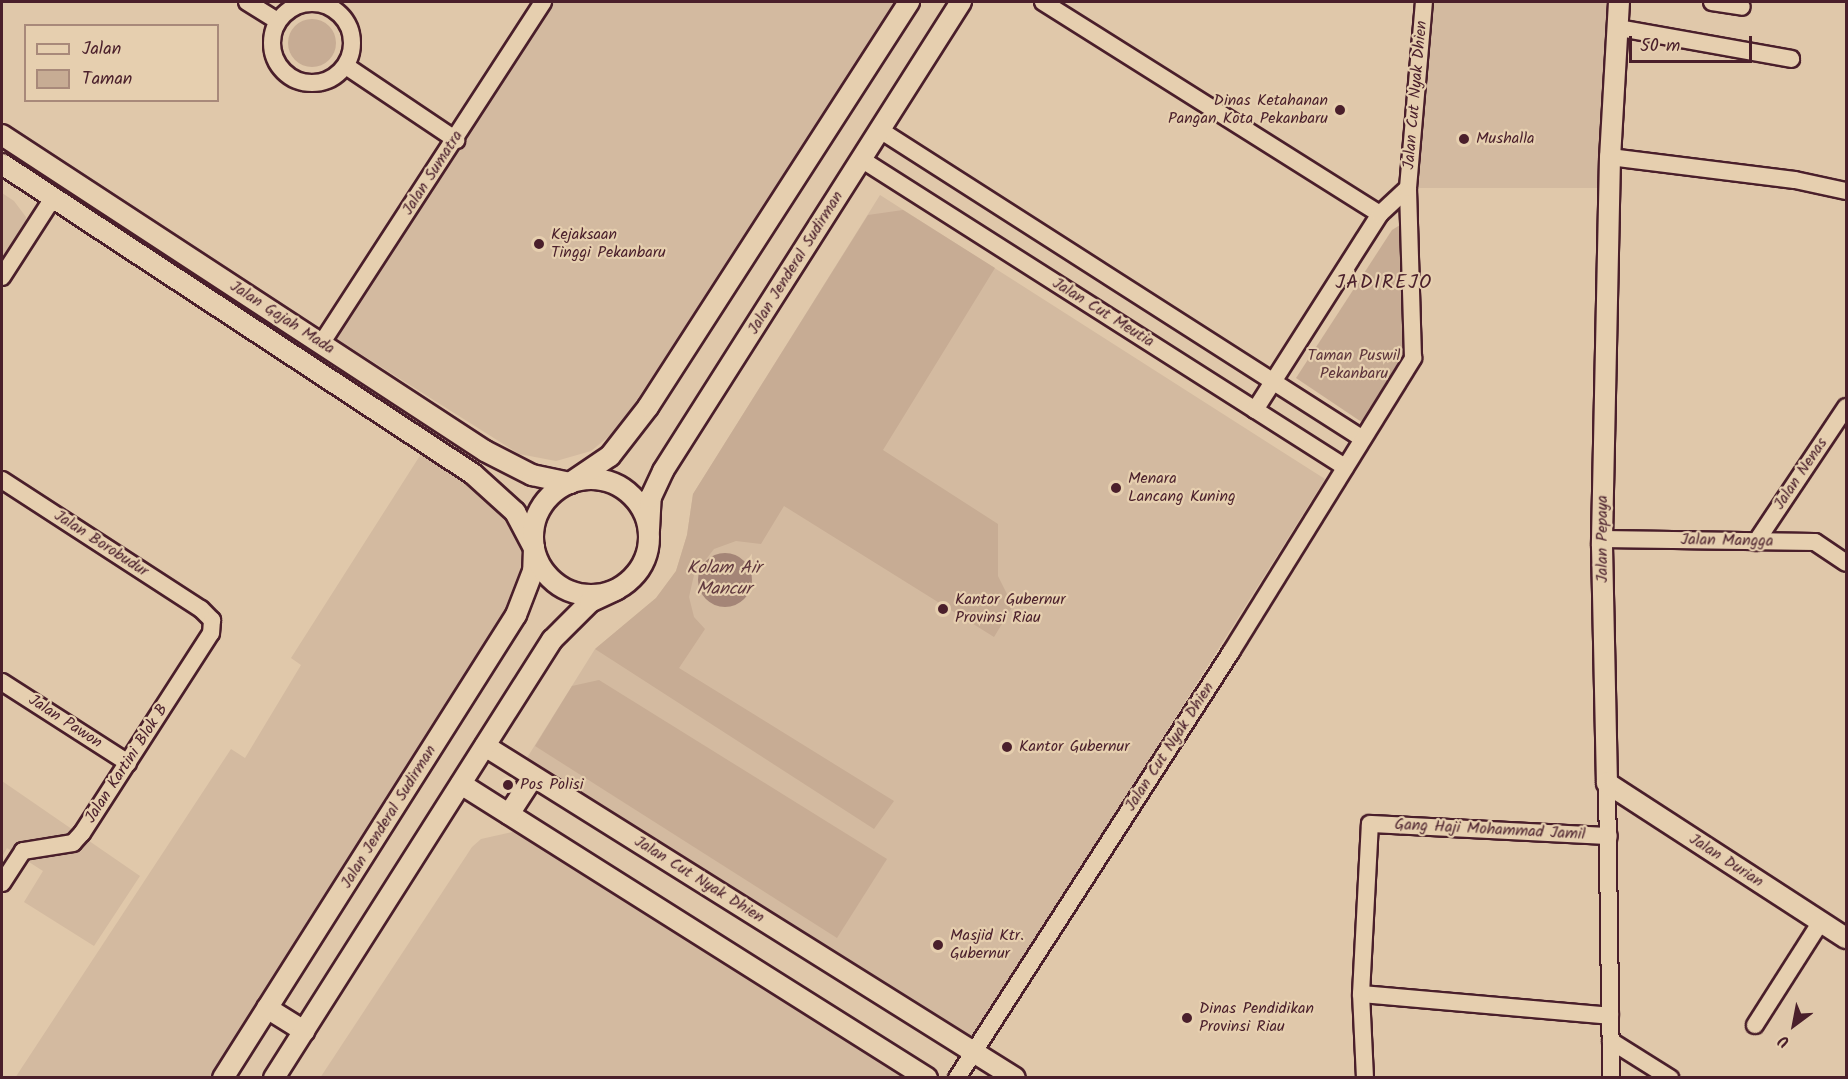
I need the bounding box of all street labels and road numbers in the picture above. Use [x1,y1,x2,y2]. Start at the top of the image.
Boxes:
street label: Jalan Cut Nyak Dhien [1400,20,1432,170]
street label: Jalan Sumatra [399,127,467,219]
street label: Jalan Jenderal Sudirman [744,188,848,338]
street label: Jalan Cut Meutia [1049,274,1157,352]
street label: Jalan Gajah Mada [226,277,338,359]
street label: Jalan Nenas [1770,435,1832,513]
street label: Jalan Pepaya [1593,495,1613,583]
street label: Jalan Borobudur [50,506,152,582]
street label: Jalan Mangga [1680,531,1774,551]
street label: Jalan Cut Nyak Dhien [1121,679,1219,815]
street label: Jalan Pawon [25,691,105,753]
street label: Jalan Kartini Blok B [81,701,173,827]
street label: Jalan Jenderal Sudirman [337,742,441,892]
street label: Gang Haji Mohammad Jamil [1394,815,1586,845]
street label: Jalan Durian [1685,830,1767,892]
street label: Jalan Cut Nyak Dhien [631,832,767,928]

